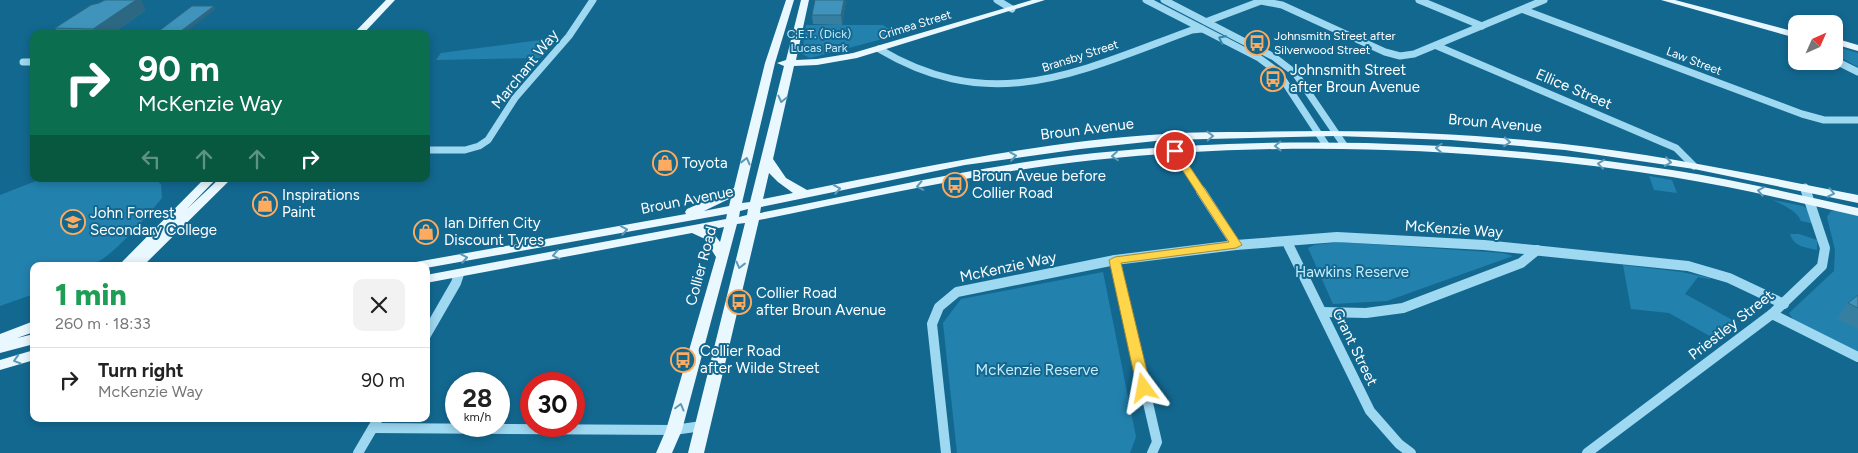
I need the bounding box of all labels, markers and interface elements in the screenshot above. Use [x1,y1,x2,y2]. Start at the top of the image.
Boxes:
street label: Crimea Street [877,7,953,43]
north arrow [1788,15,1842,70]
map controls [1788,15,1843,70]
street label: Marchant Way [488,26,562,112]
park label: C.E.T. (Dick) Lucas Park [787,27,851,55]
place label: Johnsmith Street after Silverwood Street [1274,29,1396,57]
bus stop icon: Johnsmith Street after Silverwood Street [1244,30,1270,56]
one-way arrow [1218,35,1227,45]
street label: Bransby Street [1040,37,1120,75]
street label: Law Street [1664,44,1724,78]
text: 90 m [138,48,220,90]
icon: right [55,50,120,115]
place label: Johnsmith Street after Broun Avenue [1290,61,1420,96]
street label: Ellice Street [1533,65,1615,113]
bus stop icon: Johnsmith Street after Broun Avenue [1260,66,1286,92]
text: McKenzie Way [138,90,282,117]
one-way arrow [777,94,788,103]
street label: Broun Avenue [1447,110,1543,136]
street label: Broun Avenue [1039,114,1135,144]
pin [1154,130,1196,172]
one-way arrow [1206,131,1214,141]
one-way arrow [1503,136,1511,147]
icon: arrive [1161,137,1189,165]
one-way arrow [1273,141,1281,151]
one-way arrow [1435,143,1443,154]
icon: left [137,145,165,173]
icon: ahead [190,145,218,173]
icon: ahead [243,145,271,173]
icon: right [296,145,324,173]
shop icon: Toyota [652,150,678,176]
one-way arrow [1111,150,1119,161]
one-way arrow [1009,151,1018,161]
place label: Toyota [682,154,728,172]
one-way arrow [1664,156,1672,167]
one-way arrow [740,157,751,166]
one-way arrow [1597,160,1605,170]
place label: Broun Aveue before Collier Road [972,167,1106,202]
bus stop icon: Broun Aveue before Collier Road [942,172,968,198]
one-way arrow [916,180,925,190]
street label: Broun Avenue [639,182,735,218]
one-way arrow [833,185,841,195]
place label: Inspirations Paint [282,186,360,221]
one-way arrow [1757,186,1766,197]
one-way arrow [1827,187,1836,198]
shop icon: Inspirations Paint [252,191,278,217]
place label: John Forrest Secondary College [90,204,217,239]
school or university icon: John Forrest Secondary College [60,209,86,235]
place label: Ian Diffen City Discount Tyres [444,214,544,249]
street label: McKenzie Way [1404,217,1504,241]
shop icon: Ian Diffen City Discount Tyres [413,219,439,245]
one-way arrow [619,225,628,235]
street label: Collier Road [682,225,720,307]
street label: McKenzie Way [958,248,1058,286]
one-way arrow [552,250,561,260]
one-way arrow [459,253,468,263]
one-way arrow [736,261,746,269]
park label: Hawkins Reserve [1295,263,1409,281]
text: 1 min [55,276,127,313]
button: close [353,279,405,331]
place label: Collier Road after Broun Avenue [756,284,886,319]
street label: Priestley Street [1685,286,1777,364]
bus stop icon: Collier Road after Broun Avenue [726,289,752,315]
street label: Grant Street [1329,305,1382,389]
text: 260 m · 18:33 [55,314,151,333]
place label: Collier Road after Wilde Street [700,342,820,377]
bus stop icon: Collier Road after Wilde Street [670,347,696,373]
one-way arrow [13,355,21,365]
text: Turn right [98,359,184,382]
park label: McKenzie Reserve [976,361,1098,379]
position arrow [1117,361,1169,413]
icon: right [55,366,83,394]
text: 90 m [361,369,405,392]
speed limit sign: 30 [520,372,585,437]
text: McKenzie Way [98,382,203,401]
text: 28 [463,383,492,413]
one-way arrow [675,404,685,412]
text: km/h [464,410,491,424]

